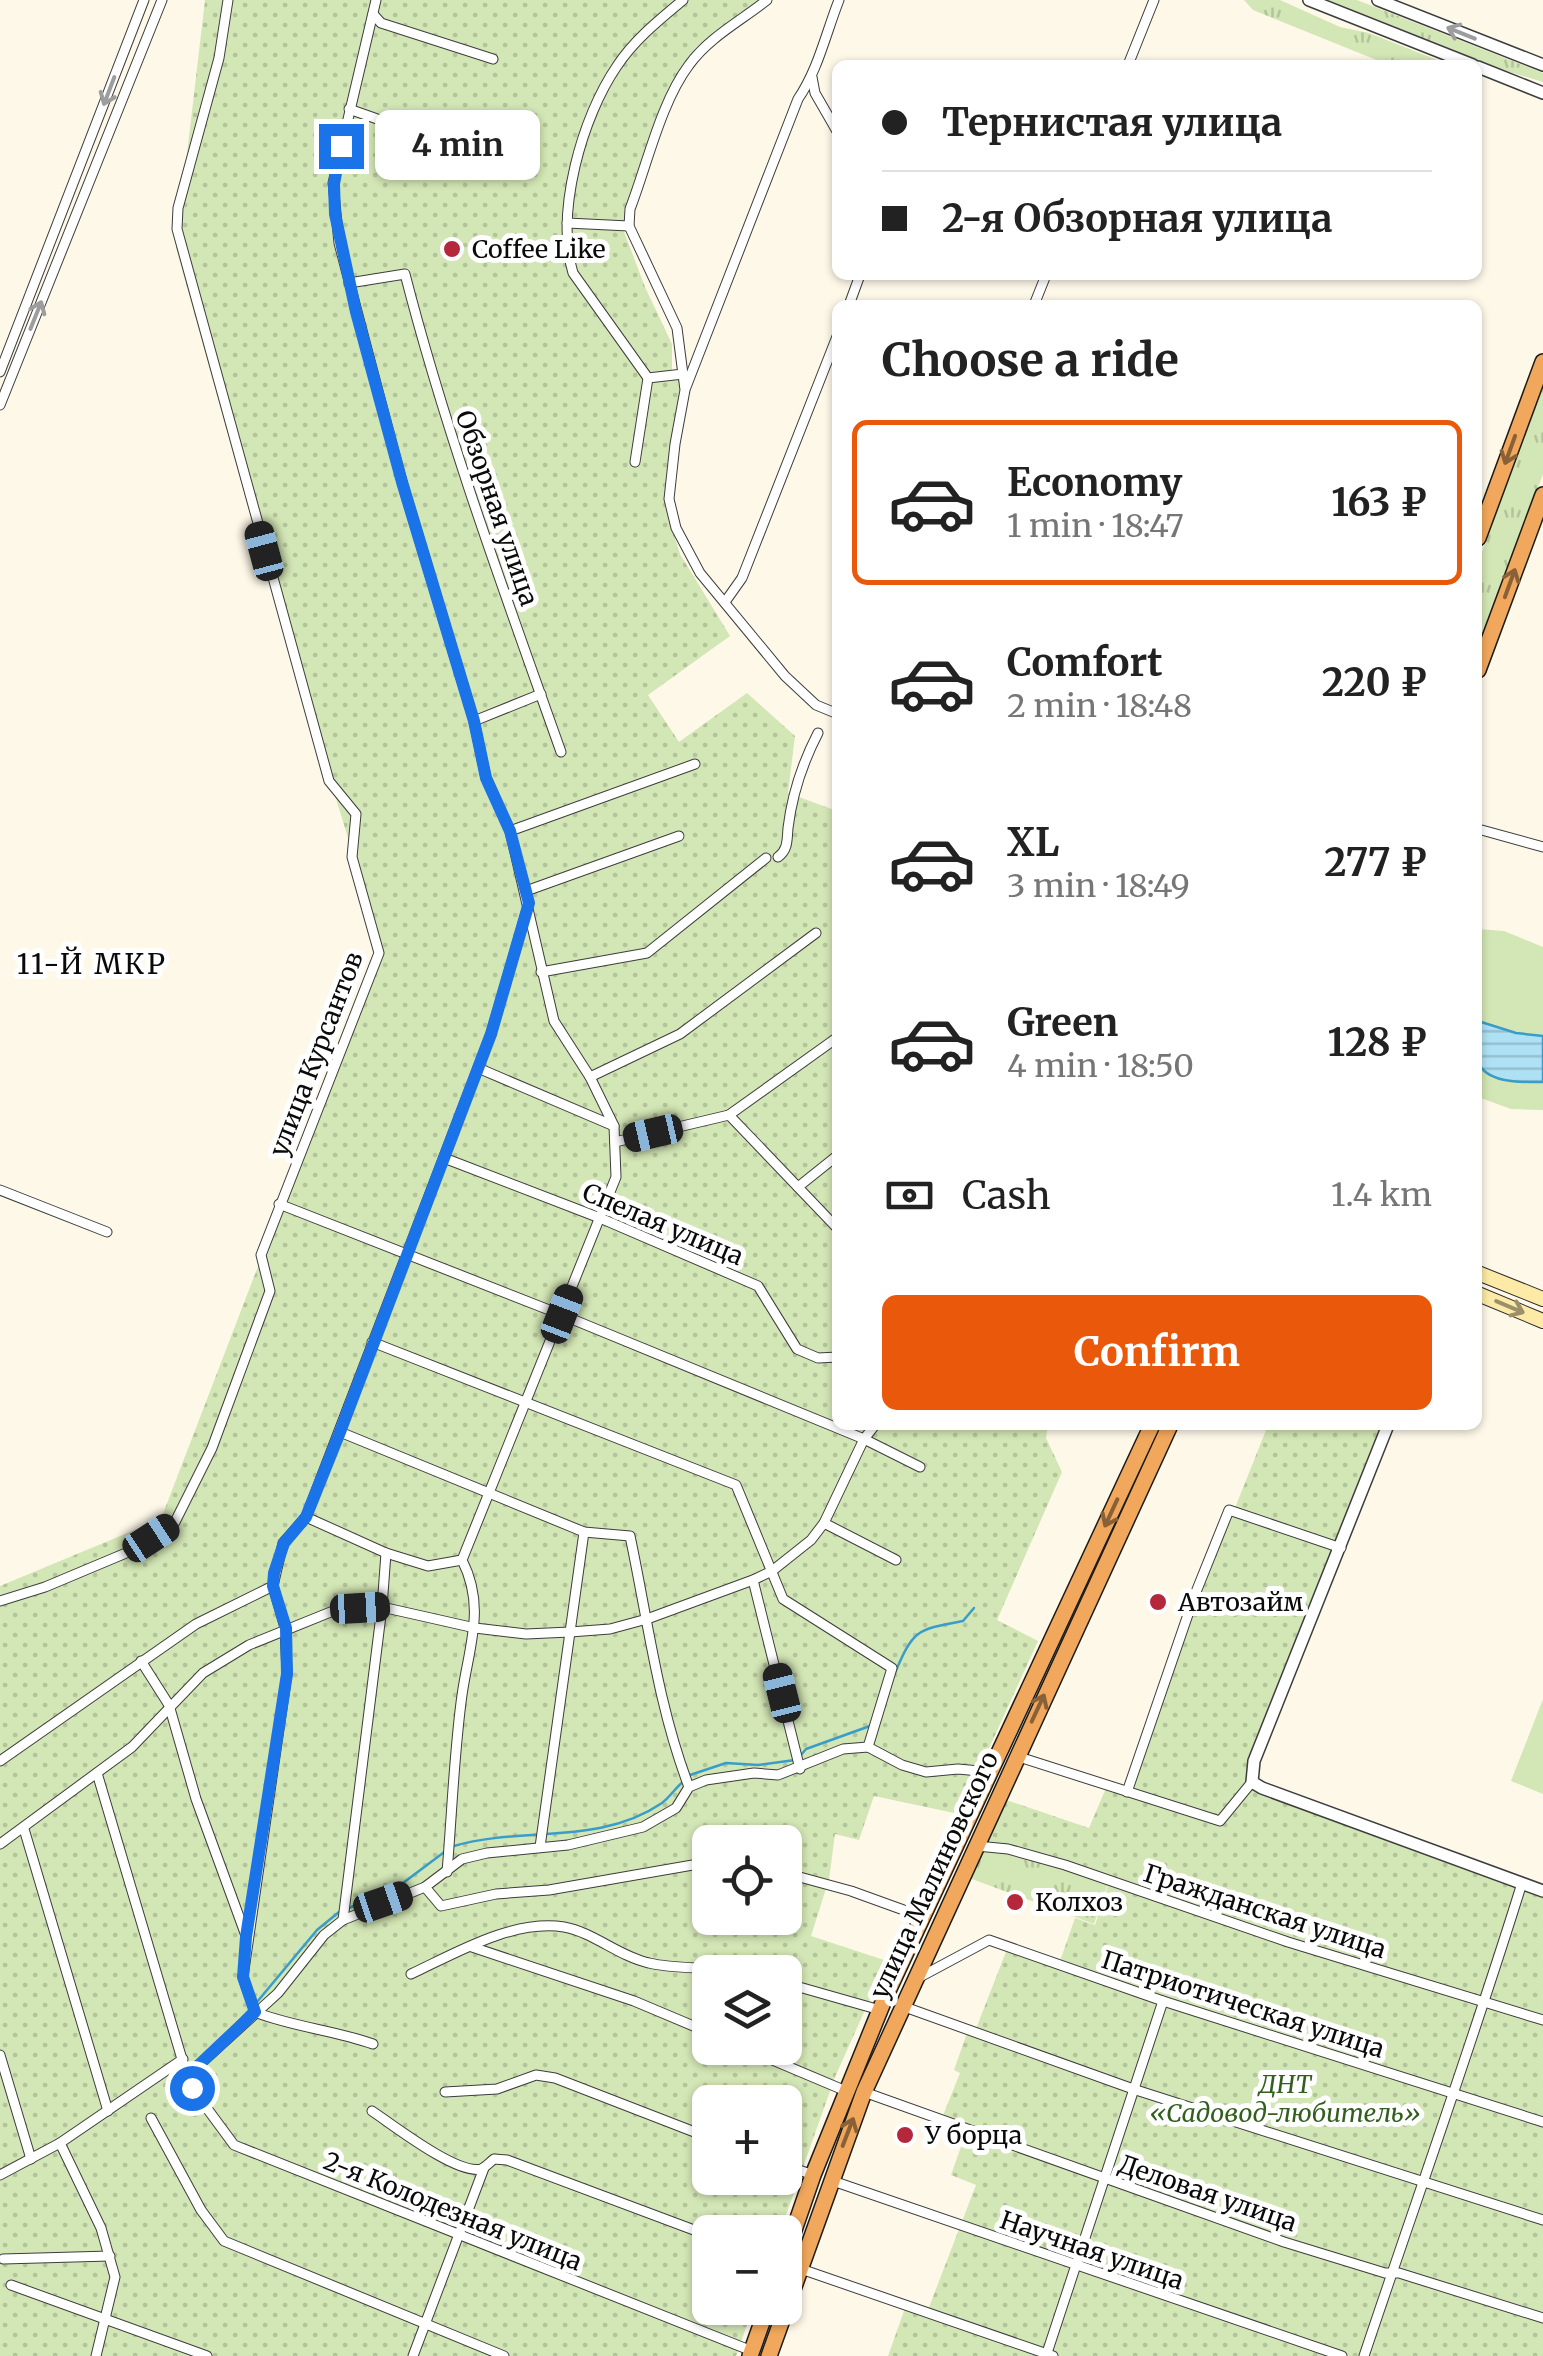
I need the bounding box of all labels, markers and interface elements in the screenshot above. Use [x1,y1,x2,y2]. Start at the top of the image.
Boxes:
one-way arrow [1446,22,1476,40]
one-way arrow [99,75,117,106]
text: Тернистая улица [942,99,1282,146]
callout: 4 min [376,111,541,181]
route end [319,124,364,169]
text: 4 min [411,125,504,165]
text: 2-я Обзорная улица [942,195,1333,242]
place label: Coffee Like [472,233,606,265]
marker: Coffee Like [441,238,463,260]
one-way arrow [29,300,47,330]
text: Choose a ride [882,332,1179,388]
street label: Обзорная улица [449,406,545,610]
one-way arrow [1500,433,1518,464]
icon: car [887,458,977,548]
text: Economy [1007,459,1182,506]
text: 163 ₽ [1331,479,1427,526]
text: 1 min · 18:47 [1007,506,1184,546]
car [242,518,286,584]
one-way arrow [1502,568,1520,599]
icon: car [887,638,977,728]
text: Comfort [1007,639,1163,686]
text: 220 ₽ [1322,659,1427,706]
text: 2 min · 18:48 [1007,686,1192,726]
icon: car [887,818,977,908]
text: XL [1007,819,1059,866]
text: 277 ₽ [1324,839,1427,886]
text: 3 min · 18:49 [1007,866,1190,906]
district label: 11-Й МКР [17,946,167,982]
street label: улица Курсантов [262,947,370,1161]
icon: car [887,998,977,1088]
text: Green [1007,999,1118,1046]
text: 128 ₽ [1328,1019,1427,1066]
text: 4 min · 18:50 [1007,1046,1194,1086]
car [620,1112,686,1154]
icon: cash [882,1168,937,1223]
text: Cash [962,1172,1051,1219]
text: 1.4 km [1331,1175,1432,1215]
street label: Спелая улица [578,1176,748,1272]
car [537,1281,587,1347]
button: Confirm [882,1295,1432,1410]
one-way arrow [1494,1299,1525,1317]
one-way arrow [1101,1498,1120,1528]
car [118,1509,184,1567]
place label: Автозайм [1177,1586,1304,1618]
car [329,1591,391,1625]
marker: Автозайм [1147,1591,1169,1613]
car [760,1660,804,1726]
one-way arrow [1030,1694,1049,1724]
street label: улица Малиновского [863,1746,1005,2004]
map controls [692,1825,802,2325]
button: locate [692,1825,802,1935]
street label: Гражданская улица [1140,1857,1390,1965]
car [350,1878,416,1926]
place label: Колхоз [1035,1886,1123,1918]
marker: Колхоз [1004,1891,1026,1913]
street label: Патриотическая улица [1097,1943,1389,2065]
button: layers [692,1955,802,2065]
route start [170,2066,215,2111]
park label: ДНТ «Садовод-любитель» [1149,2068,1421,2129]
button: + [692,2085,802,2195]
one-way arrow [840,2118,858,2149]
place label: У борца [924,2119,1022,2151]
marker: У борца [894,2124,916,2146]
street label: 2-я Колодезная улица [319,2145,587,2277]
street label: Деловая улица [1115,2148,1301,2238]
street label: Научная улица [996,2204,1188,2296]
button: − [692,2215,802,2325]

